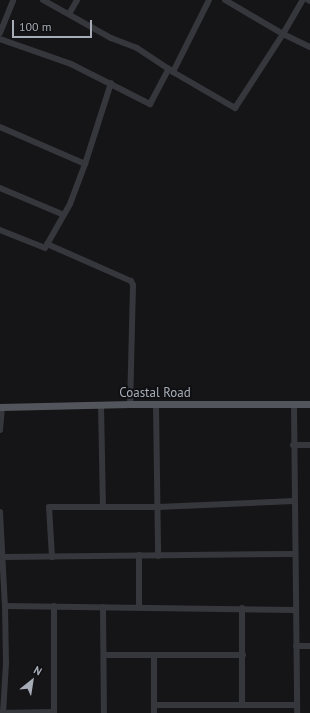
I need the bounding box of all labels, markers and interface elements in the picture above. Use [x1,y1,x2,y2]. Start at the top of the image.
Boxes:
scale bar [14,12,94,38]
text: 100 m [19,19,52,34]
street label: Coastal Road [119,385,191,401]
north arrow [12,661,52,701]
text: N [31,663,45,678]

